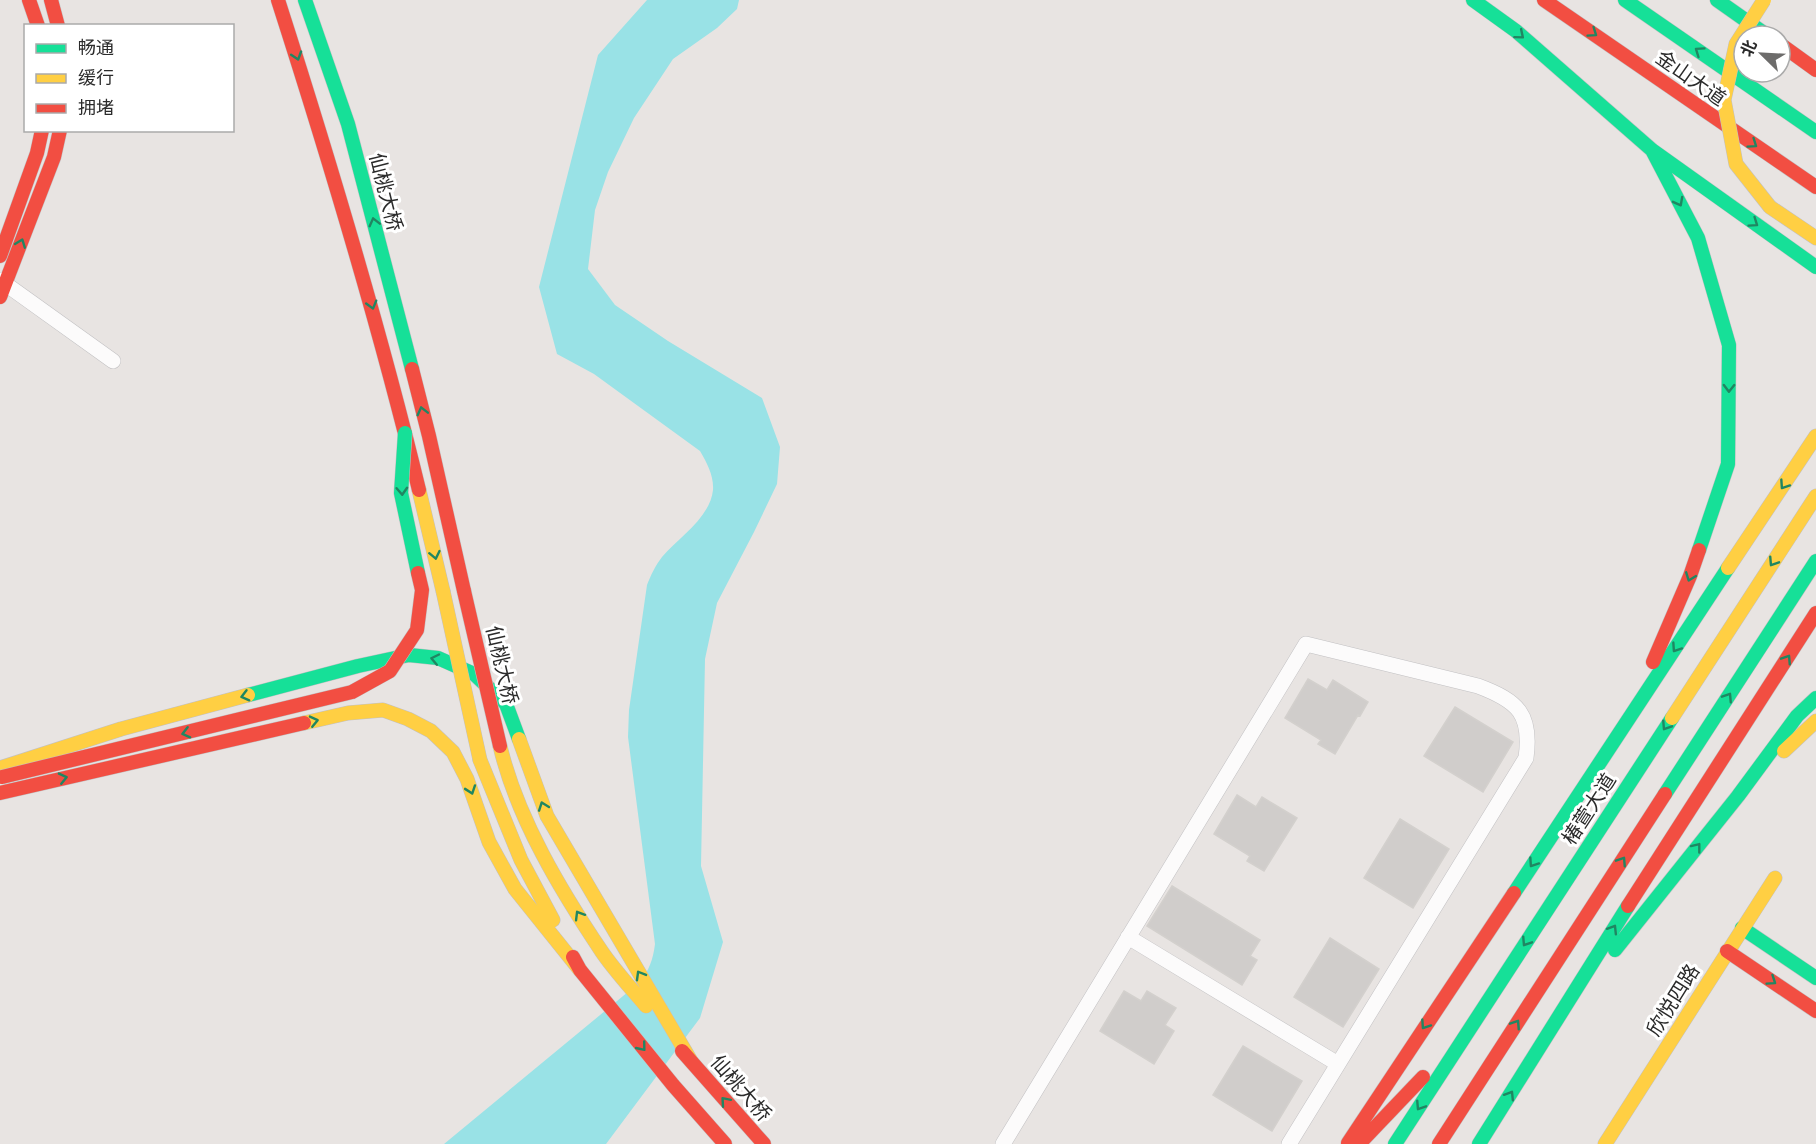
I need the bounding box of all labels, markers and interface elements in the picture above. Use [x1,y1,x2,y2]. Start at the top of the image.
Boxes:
legend [24,24,234,132]
north arrow [1732,24,1792,84]
one-way arrow [1586,26,1597,37]
one-way arrow [1513,27,1524,38]
text: 畅通 [78,37,114,59]
text: 北 [1737,37,1761,59]
street label: 金山大道 [1651,45,1731,111]
one-way arrow [1695,47,1706,58]
one-way arrow [289,50,302,61]
text: 缓行 [78,67,114,89]
text: 拥堵 [78,97,114,119]
one-way arrow [1746,137,1757,148]
street label: 仙桃大桥 [365,150,407,234]
one-way arrow [1672,196,1683,206]
one-way arrow [1747,215,1758,226]
one-way arrow [368,218,381,228]
one-way arrow [14,238,26,249]
one-way arrow [365,299,377,310]
one-way arrow [1722,384,1735,393]
one-way arrow [417,406,430,416]
one-way arrow [1779,479,1791,489]
one-way arrow [396,487,409,496]
one-way arrow [428,550,441,560]
one-way arrow [1768,556,1780,566]
one-way arrow [1684,571,1697,582]
street label: 仙桃大桥 [481,623,523,707]
one-way arrow [1672,641,1683,652]
one-way arrow [430,653,440,666]
one-way arrow [1779,655,1791,665]
one-way arrow [240,689,251,701]
one-way arrow [1721,693,1732,704]
one-way arrow [309,715,319,728]
one-way arrow [1662,720,1674,730]
one-way arrow [181,725,191,738]
street label: 椿萱大道 [1557,769,1621,849]
one-way arrow [58,773,68,786]
one-way arrow [464,784,476,795]
one-way arrow [538,801,551,812]
one-way arrow [1690,842,1701,853]
one-way arrow [1529,856,1540,867]
one-way arrow [1615,856,1626,867]
one-way arrow [575,911,586,921]
one-way arrow [1606,925,1618,935]
one-way arrow [1522,935,1533,946]
street label: 欣悦四路 [1642,960,1704,1040]
one-way arrow [636,970,648,981]
one-way arrow [1765,974,1776,985]
one-way arrow [1421,1019,1433,1029]
one-way arrow [1509,1020,1520,1031]
one-way arrow [635,1040,646,1051]
street label: 仙桃大桥 [706,1050,776,1126]
one-way arrow [1503,1090,1514,1101]
one-way arrow [721,1097,732,1108]
one-way arrow [1415,1100,1427,1110]

